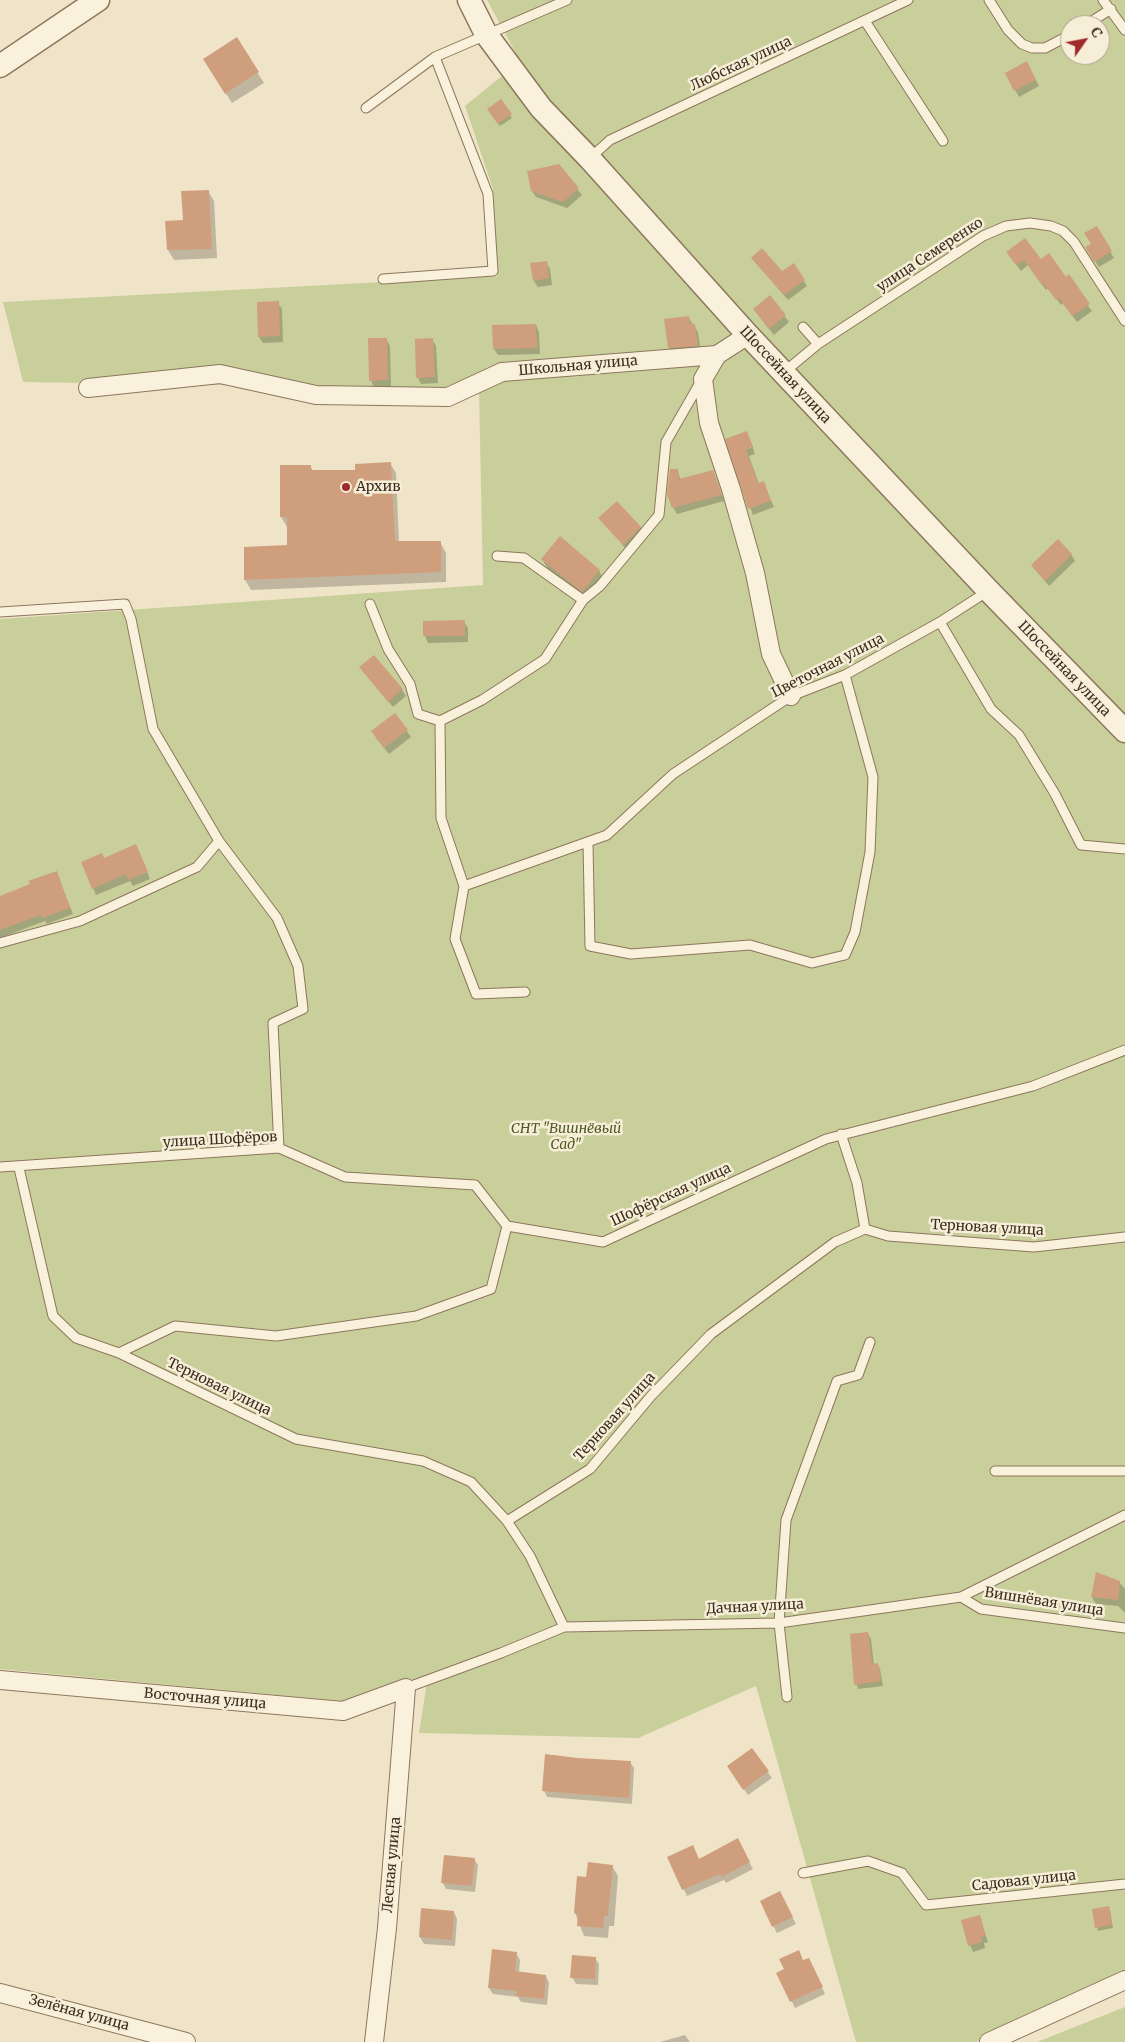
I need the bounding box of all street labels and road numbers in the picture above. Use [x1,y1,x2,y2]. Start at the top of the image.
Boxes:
street label: Любская улица [688,33,794,95]
street label: улица Семеренко [874,214,986,296]
street label: Шоссейная улица [736,323,834,427]
street label: Школьная улица [518,352,638,380]
street label: Шоссейная улица [1014,618,1114,720]
street label: Цветочная улица [769,630,887,702]
street label: улица Шофёров [162,1129,278,1151]
street label: Шофёрская улица [608,1160,734,1230]
street label: Терновая улица [930,1217,1044,1239]
street label: Терновая улица [164,1355,274,1419]
street label: Терновая улица [571,1369,659,1465]
street label: Вишнёвая улица [983,1584,1105,1620]
street label: Дачная улица [706,1596,804,1618]
street label: Восточная улица [143,1685,267,1713]
street label: Лесная улица [379,1816,405,1914]
street label: Садовая улица [971,1867,1077,1895]
street label: Зелёная улица [27,1992,131,2034]

